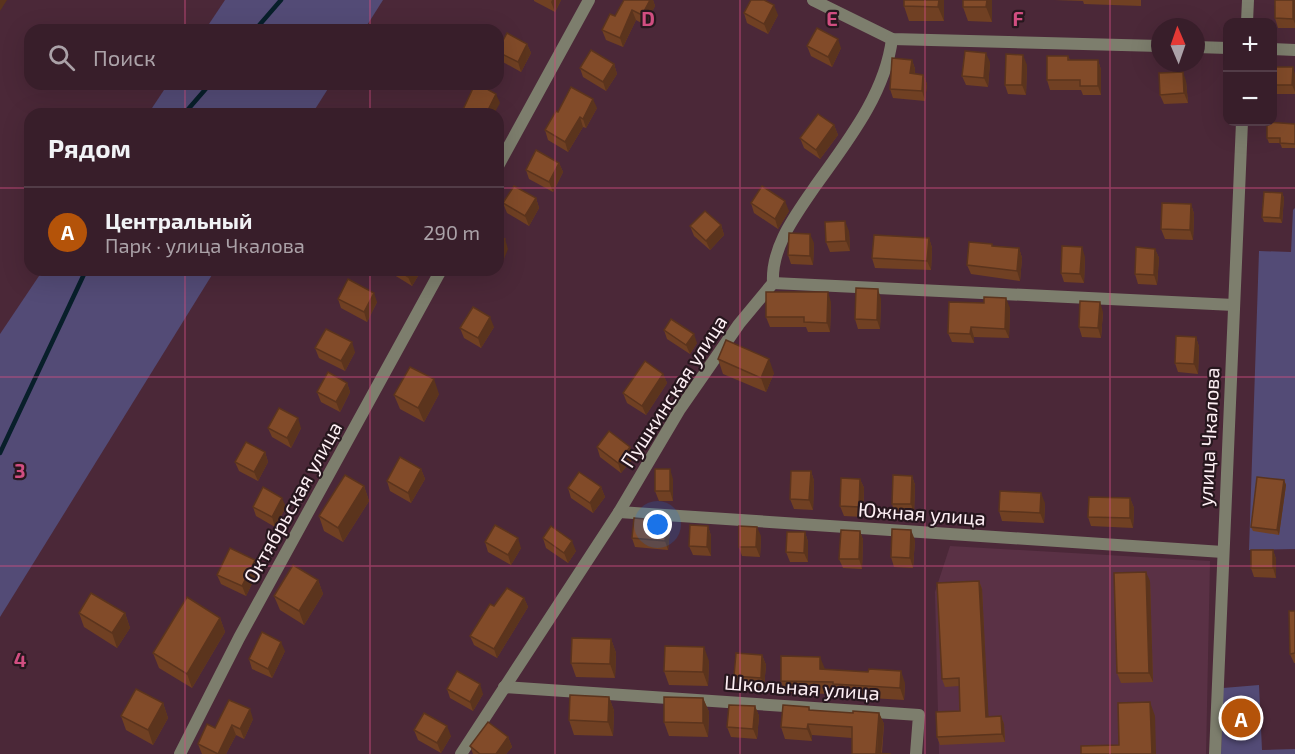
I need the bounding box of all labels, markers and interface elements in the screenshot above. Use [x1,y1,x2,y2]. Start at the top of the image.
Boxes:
text: D [641,6,655,30]
text: E [826,6,838,30]
text: F [1012,6,1024,30]
north arrow [1151,18,1205,72]
map controls [1223,18,1277,126]
button: + [1223,18,1277,72]
search box [24,24,504,90]
icon: search [45,41,78,74]
text: Поиск [93,44,156,70]
button: − [1223,72,1277,126]
text: Рядом [48,132,131,163]
text: Центральный [105,207,252,233]
text: A [61,220,74,244]
text: 290 m [423,220,480,244]
text: Парк · улица Чкалова [105,233,305,257]
street label: Пушкинская улица [615,310,732,472]
street label: улица Чкалова [1192,367,1225,507]
street label: Октябрьская улица [238,417,347,587]
text: 3 [14,458,26,482]
street label: Южная улица [857,497,987,530]
your location [643,510,672,539]
text: 4 [14,647,27,671]
street label: Школьная улица [723,670,881,705]
pin: A [1222,696,1260,740]

